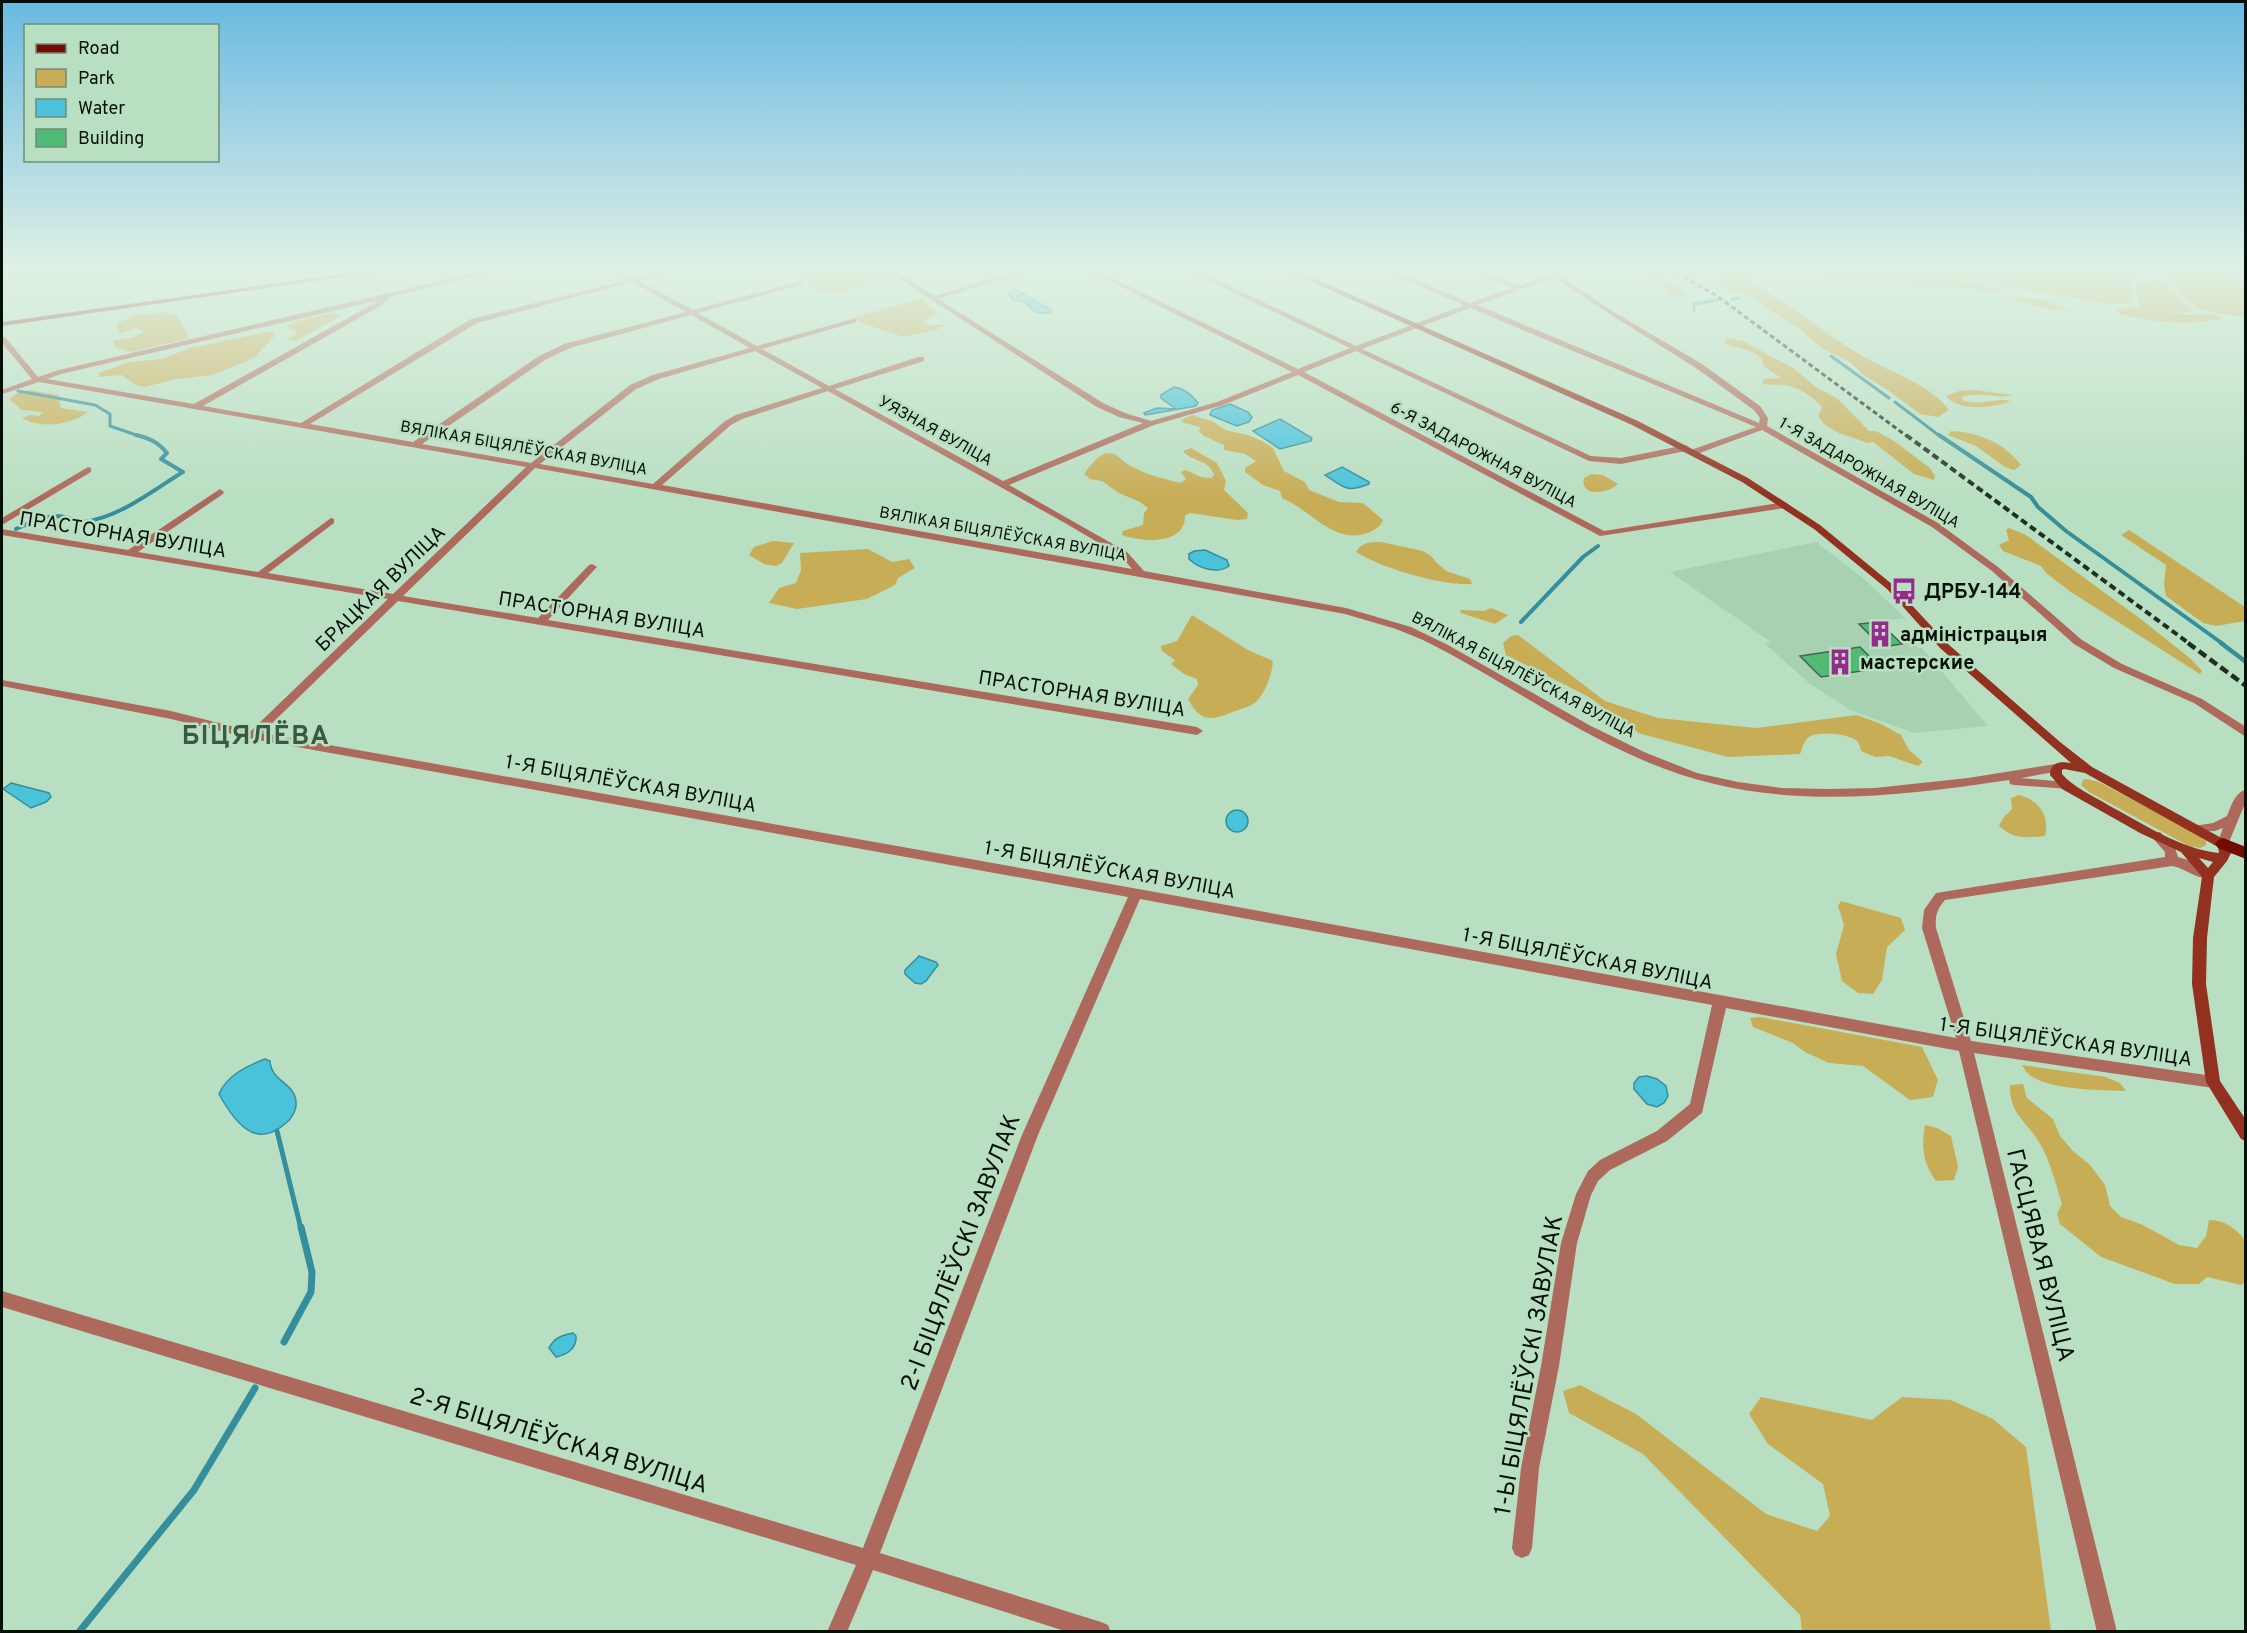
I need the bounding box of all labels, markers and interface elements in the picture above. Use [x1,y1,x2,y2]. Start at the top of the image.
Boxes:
legend [24,24,219,162]
text: Road [78,38,120,61]
text: Park [78,68,115,91]
text: Water [78,98,125,121]
text: Building [78,128,144,151]
street label: УЯЗНАЯ ВУЛІЦА [875,392,996,471]
street label: 6-Я ЗАДАРОЖНАЯ ВУЛІЦА [1386,398,1580,514]
street label: 1-Я ЗАДАРОЖНАЯ ВУЛІЦА [1775,414,1963,534]
street label: ВЯЛІКАЯ БІЦЯЛЁЎСКАЯ ВУЛІЦА [398,415,649,481]
street label: ВЯЛІКАЯ БІЦЯЛЁЎСКАЯ ВУЛІЦА [877,501,1128,567]
street label: ПРАСТОРНАЯ ВУЛІЦА [17,507,228,565]
street label: БРАЦКАЯ ВУЛІЦА [311,521,452,658]
bus stop icon: ДРБУ-144 [1889,576,1919,606]
place label: ДРБУ-144 [1924,580,2021,606]
street label: ПРАСТОРНАЯ ВУЛІЦА [496,587,707,645]
street label: ВЯЛІКАЯ БІЦЯЛЁЎСКАЯ ВУЛІЦА [1408,606,1640,744]
building icon: адміністрацыя [1865,619,1895,649]
place label: адміністрацыя [1900,623,2048,649]
building icon: мастерские [1825,647,1855,677]
place label: мастерские [1860,651,1974,677]
street label: ПРАСТОРНАЯ ВУЛІЦА [976,666,1187,724]
district label: БІЦЯЛЁВА [182,720,330,754]
street label: 1-Я БІЦЯЛЁЎСКАЯ ВУЛІЦА [503,748,759,820]
street label: 1-Я БІЦЯЛЁЎСКАЯ ВУЛІЦА [982,834,1238,906]
street label: 1-Я БІЦЯЛЁЎСКАЯ ВУЛІЦА [1460,921,1715,997]
street label: 1-Я БІЦЯЛЁЎСКАЯ ВУЛІЦА [1938,1010,2194,1074]
street label: 2-І БІЦЯЛЁЎСКІ ЗАВУЛАК [893,1110,1028,1395]
street label: ГАСЦЯВАЯ ВУЛІЦА [1998,1146,2080,1365]
street label: 1-Ы БІЦЯЛЁЎСКІ ЗАВУЛАК [1487,1212,1571,1518]
street label: 2-Я БІЦЯЛЁЎСКАЯ ВУЛІЦА [406,1380,712,1502]

